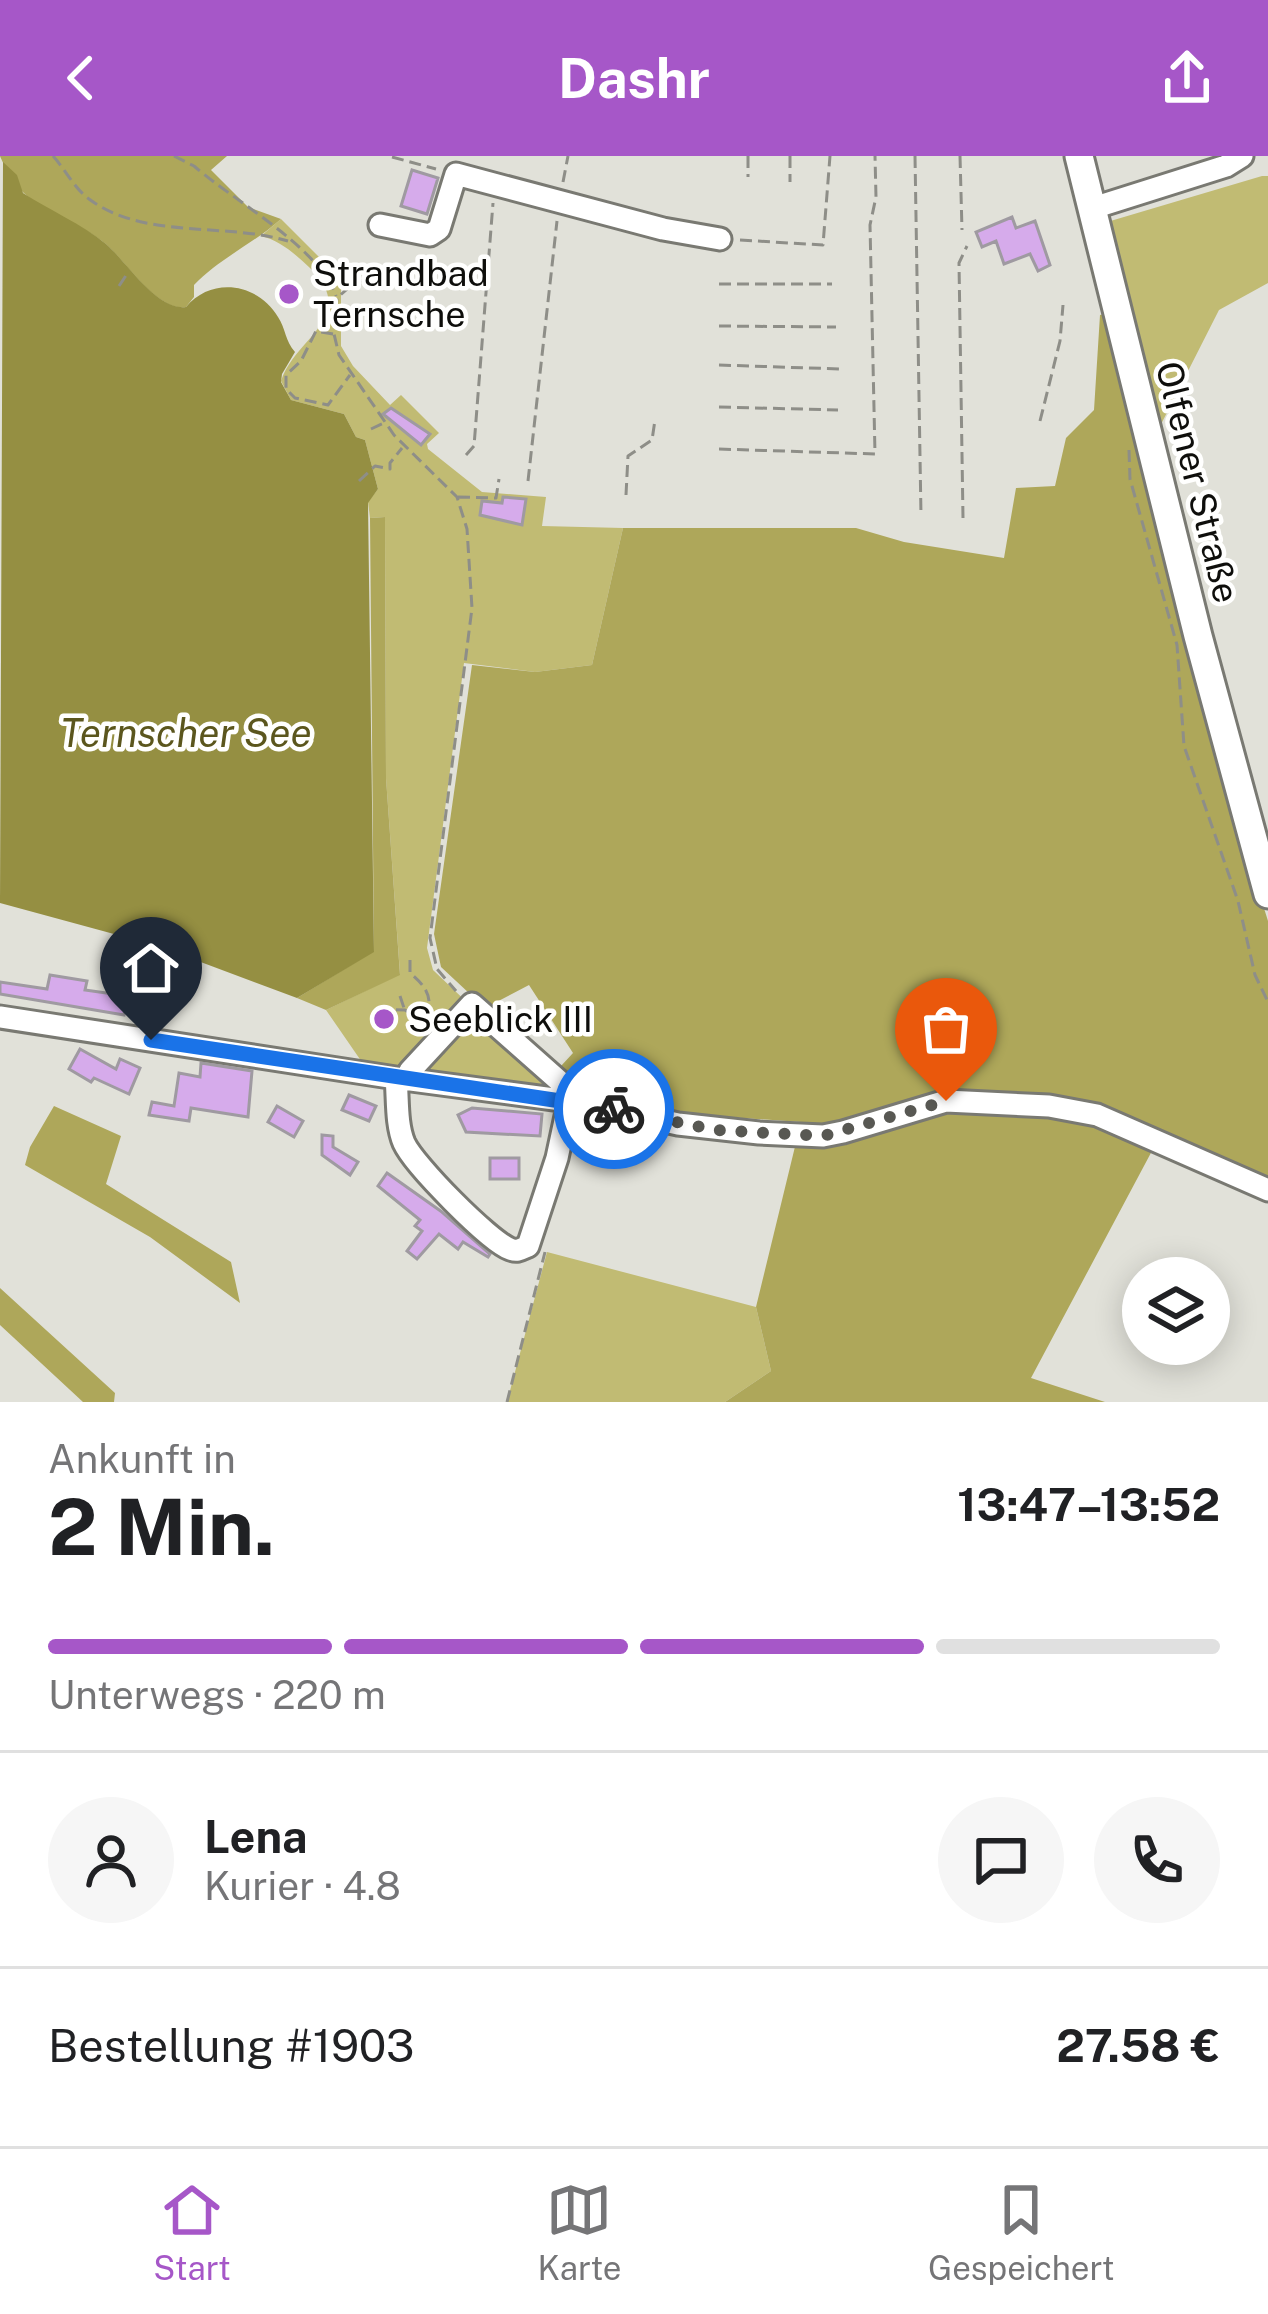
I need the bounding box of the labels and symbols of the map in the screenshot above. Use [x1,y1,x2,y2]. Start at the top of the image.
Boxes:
place label: Strandbad Ternsche [313,252,489,335]
marker: Strandbad Ternsche [276,281,302,307]
street label: Olfener Straße [1148,357,1248,607]
water label: Ternscher See [60,710,312,756]
pin [100,917,202,1040]
pin [895,978,997,1101]
place label: Seeblick III [408,998,593,1040]
marker: Seeblick III [371,1006,397,1032]
courier [554,1049,674,1169]

